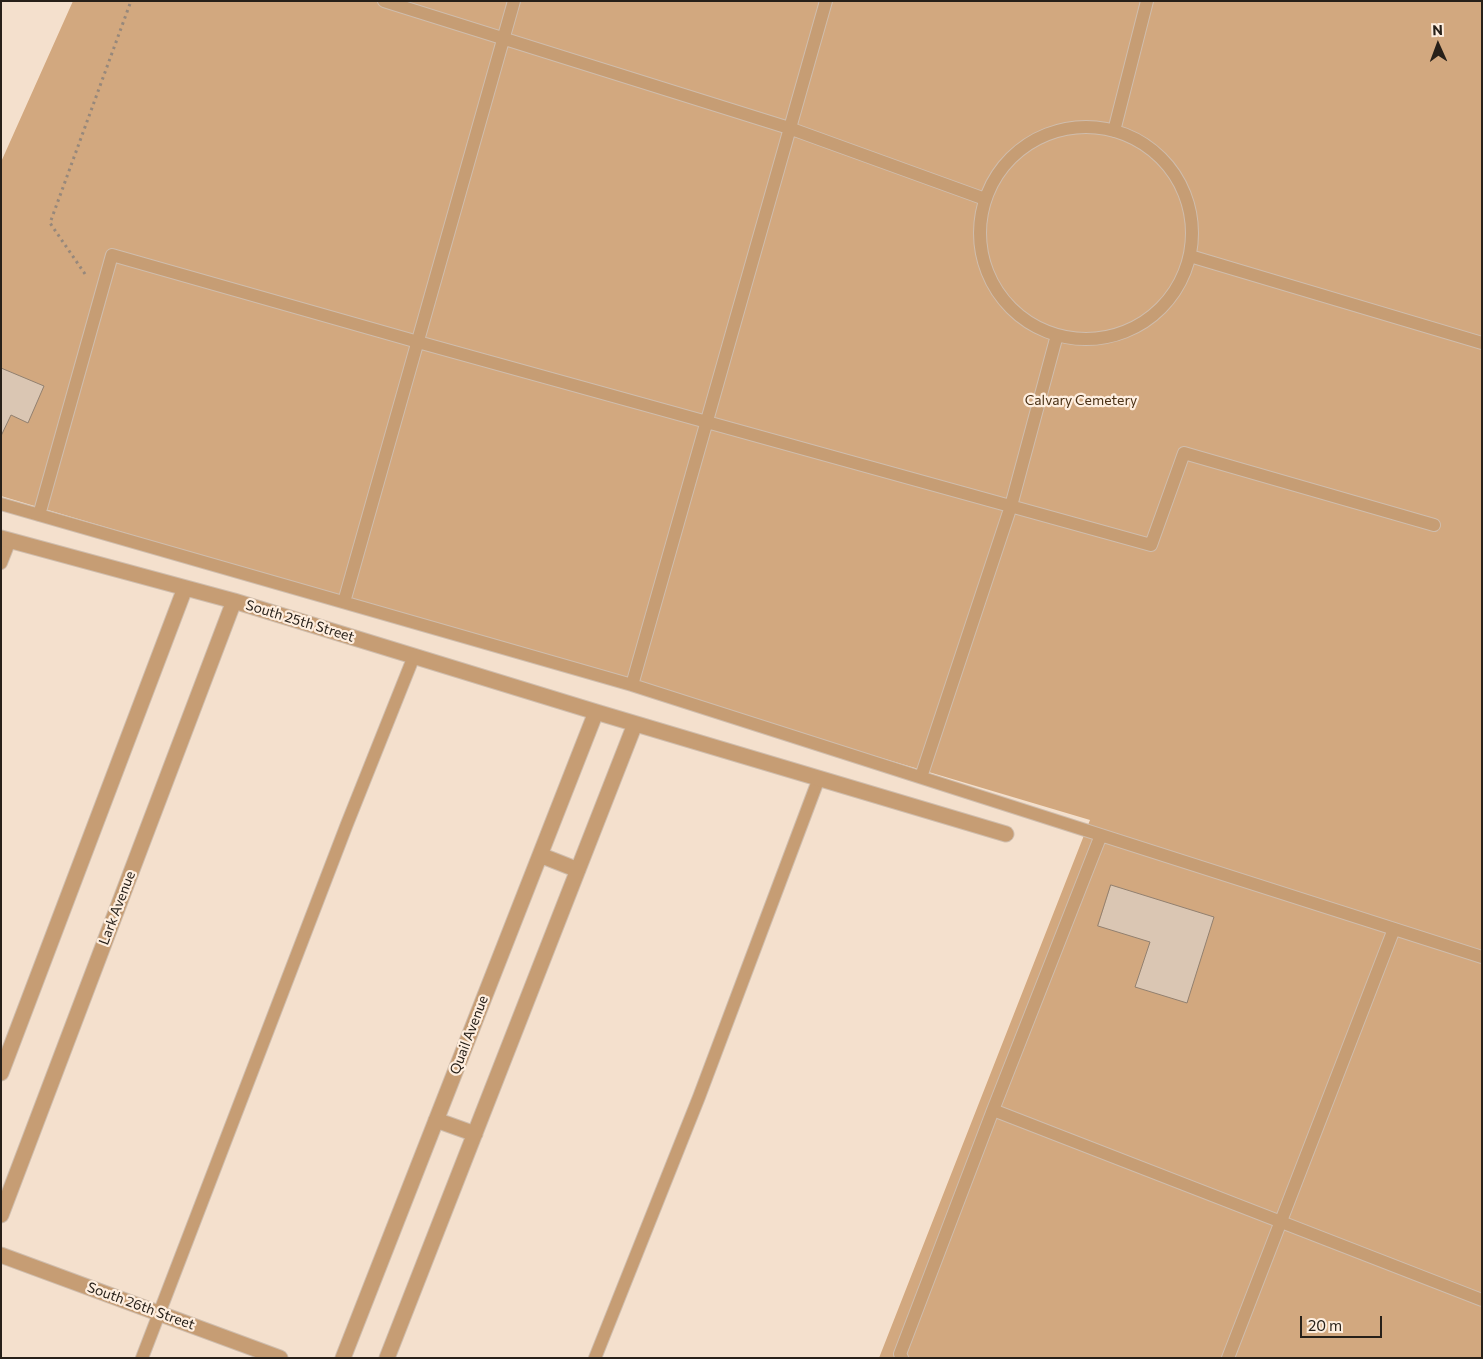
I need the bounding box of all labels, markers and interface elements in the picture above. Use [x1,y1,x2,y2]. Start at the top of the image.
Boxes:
north arrow [1413,20,1463,70]
text: N [1432,21,1443,38]
park label: Calvary Cemetery [1025,392,1137,408]
street label: South 25th Street [244,596,356,646]
street label: Lark Avenue [95,869,139,947]
street label: Quail Avenue [446,993,492,1077]
street label: South 26th Street [85,1279,197,1333]
scale bar [1303,1306,1386,1338]
text: 20 m [1308,1316,1342,1334]

